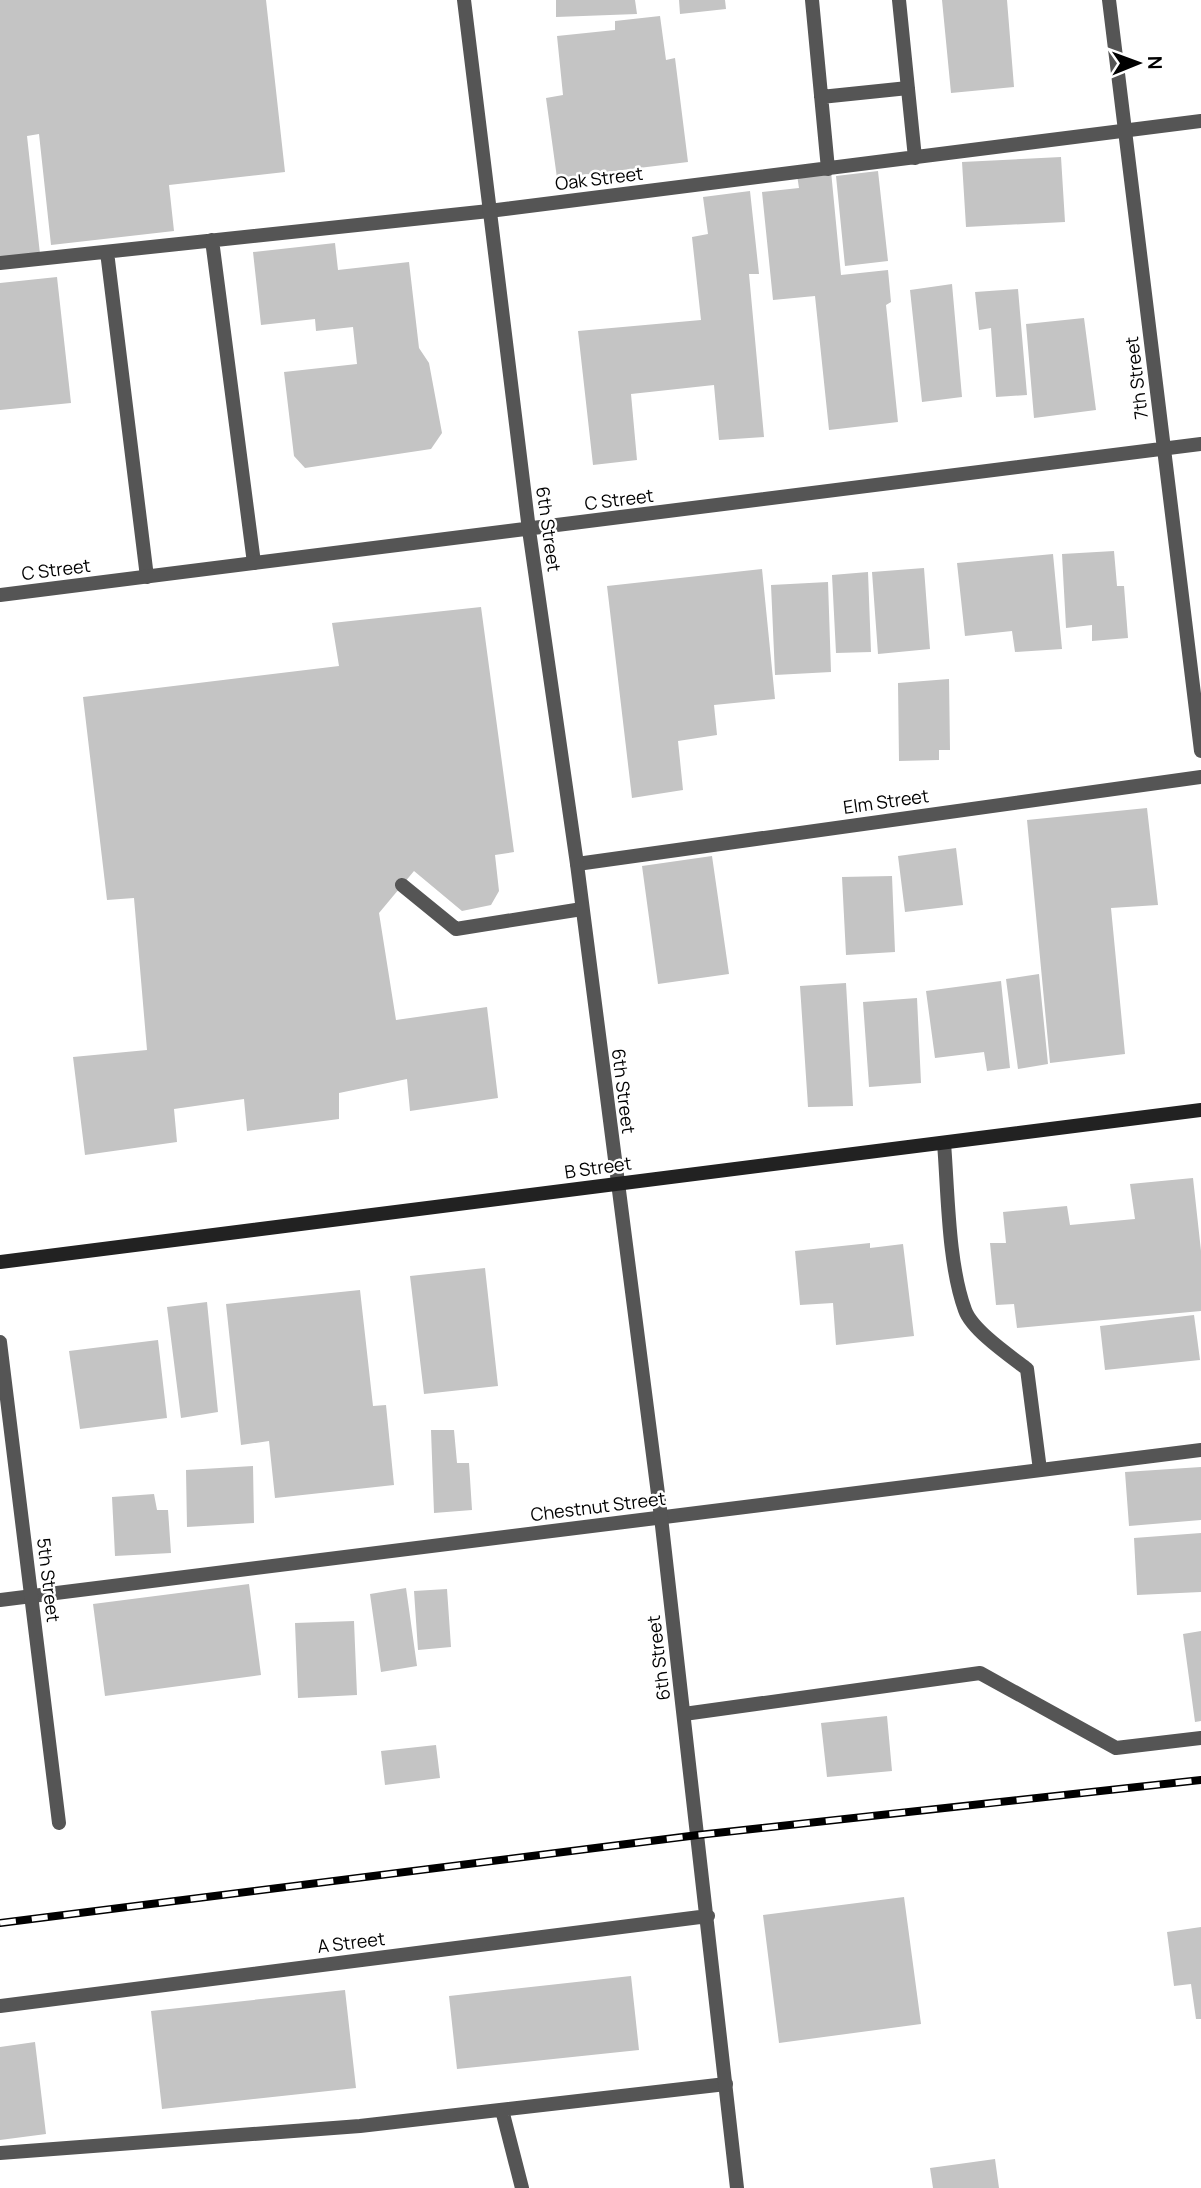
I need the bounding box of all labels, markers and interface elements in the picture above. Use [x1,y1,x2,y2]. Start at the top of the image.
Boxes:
north arrow [1103,28,1173,98]
text: N [1142,56,1168,70]
street label: Oak Street [554,161,644,195]
street label: 7th Street [1119,335,1153,421]
street label: C Street [583,483,655,515]
street label: 6th Street [531,485,567,573]
street label: C Street [20,553,92,585]
street label: Elm Street [842,783,930,819]
street label: 6th Street [607,1047,641,1135]
street label: B Street [563,1150,633,1184]
street label: Chestnut Street [529,1486,667,1526]
street label: 5th Street [32,1536,66,1624]
street label: 6th Street [641,1614,675,1702]
street label: A Street [316,1926,386,1958]

